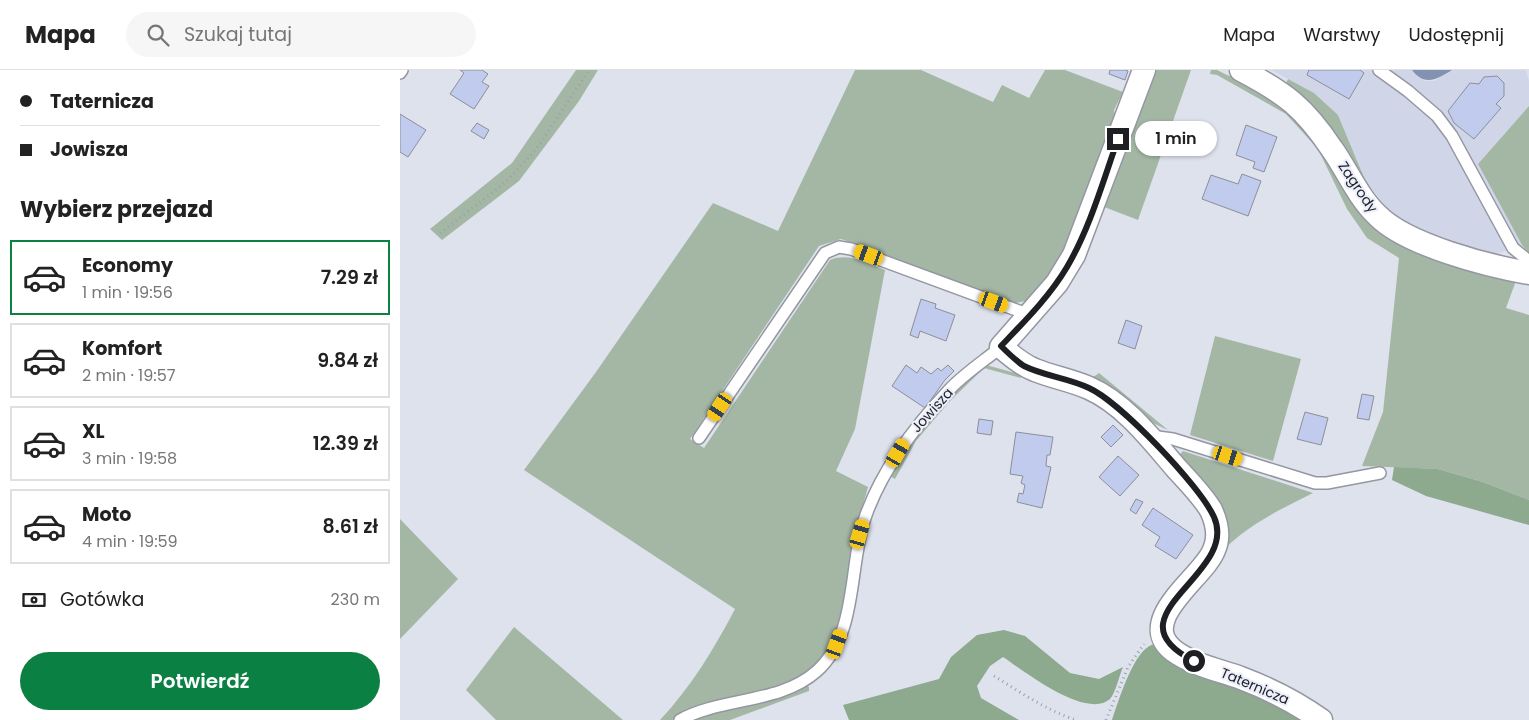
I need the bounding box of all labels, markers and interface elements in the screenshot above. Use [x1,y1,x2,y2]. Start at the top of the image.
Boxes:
search box [126,12,476,57]
text: Mapa [25,18,96,51]
icon: search [144,21,172,49]
text: Szukaj tutaj [184,21,292,48]
text: Mapa [1223,22,1275,47]
text: Warstwy [1303,22,1380,47]
text: Udostępnij [1408,22,1504,47]
text: Taternicza [50,88,154,115]
callout: 1 min [1136,122,1218,156]
text: 1 min [1155,127,1197,150]
route end [1107,128,1129,150]
text: Jowisza [50,136,128,163]
street label: Zagrody [1333,157,1383,217]
text: Wybierz przejazd [20,194,213,225]
car [852,243,885,267]
text: Economy [82,252,173,279]
icon: car [22,255,67,300]
text: 7.29 zł [321,264,378,291]
text: 1 min · 19:56 [82,281,173,304]
car [977,290,1010,314]
text: Komfort [82,335,162,362]
icon: car [22,338,67,383]
text: 9.84 zł [317,347,378,374]
text: 2 min · 19:57 [82,364,175,387]
street label: Jowisza [906,383,958,437]
car [705,390,734,424]
text: XL [82,418,105,445]
icon: car [22,421,67,466]
text: 12.39 zł [313,430,378,457]
car [884,436,911,470]
car [1211,444,1244,468]
text: 3 min · 19:58 [82,447,177,470]
text: Moto [82,501,131,528]
icon: car [22,504,67,549]
text: 8.61 zł [323,513,378,540]
car [848,518,871,550]
text: 4 min · 19:59 [82,530,178,553]
icon: cash [20,586,48,614]
text: Gotówka [60,586,144,613]
text: 230 m [331,588,380,611]
car [824,627,849,661]
route start [1183,650,1205,672]
button: Potwierdź [20,652,380,710]
street label: Taternicza [1218,663,1292,709]

